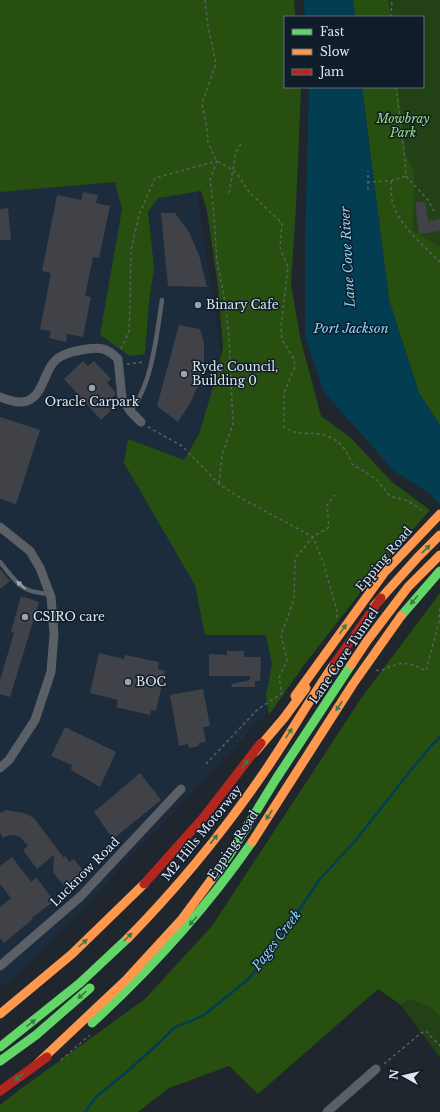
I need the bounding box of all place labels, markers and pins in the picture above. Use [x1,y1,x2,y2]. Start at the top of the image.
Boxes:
place label: Binary Cafe [206,297,279,312]
marker: Binary Cafe [193,300,203,310]
place label: Ryde Council, Building 0 [192,359,278,388]
marker: Ryde Council, Building 0 [179,369,189,379]
marker: Oracle Carpark [87,383,97,393]
place label: Oracle Carpark [45,394,140,409]
place label: CSIRO care [33,609,105,624]
marker: CSIRO care [20,612,30,622]
place label: BOC [136,674,166,689]
marker: BOC [123,677,133,687]

